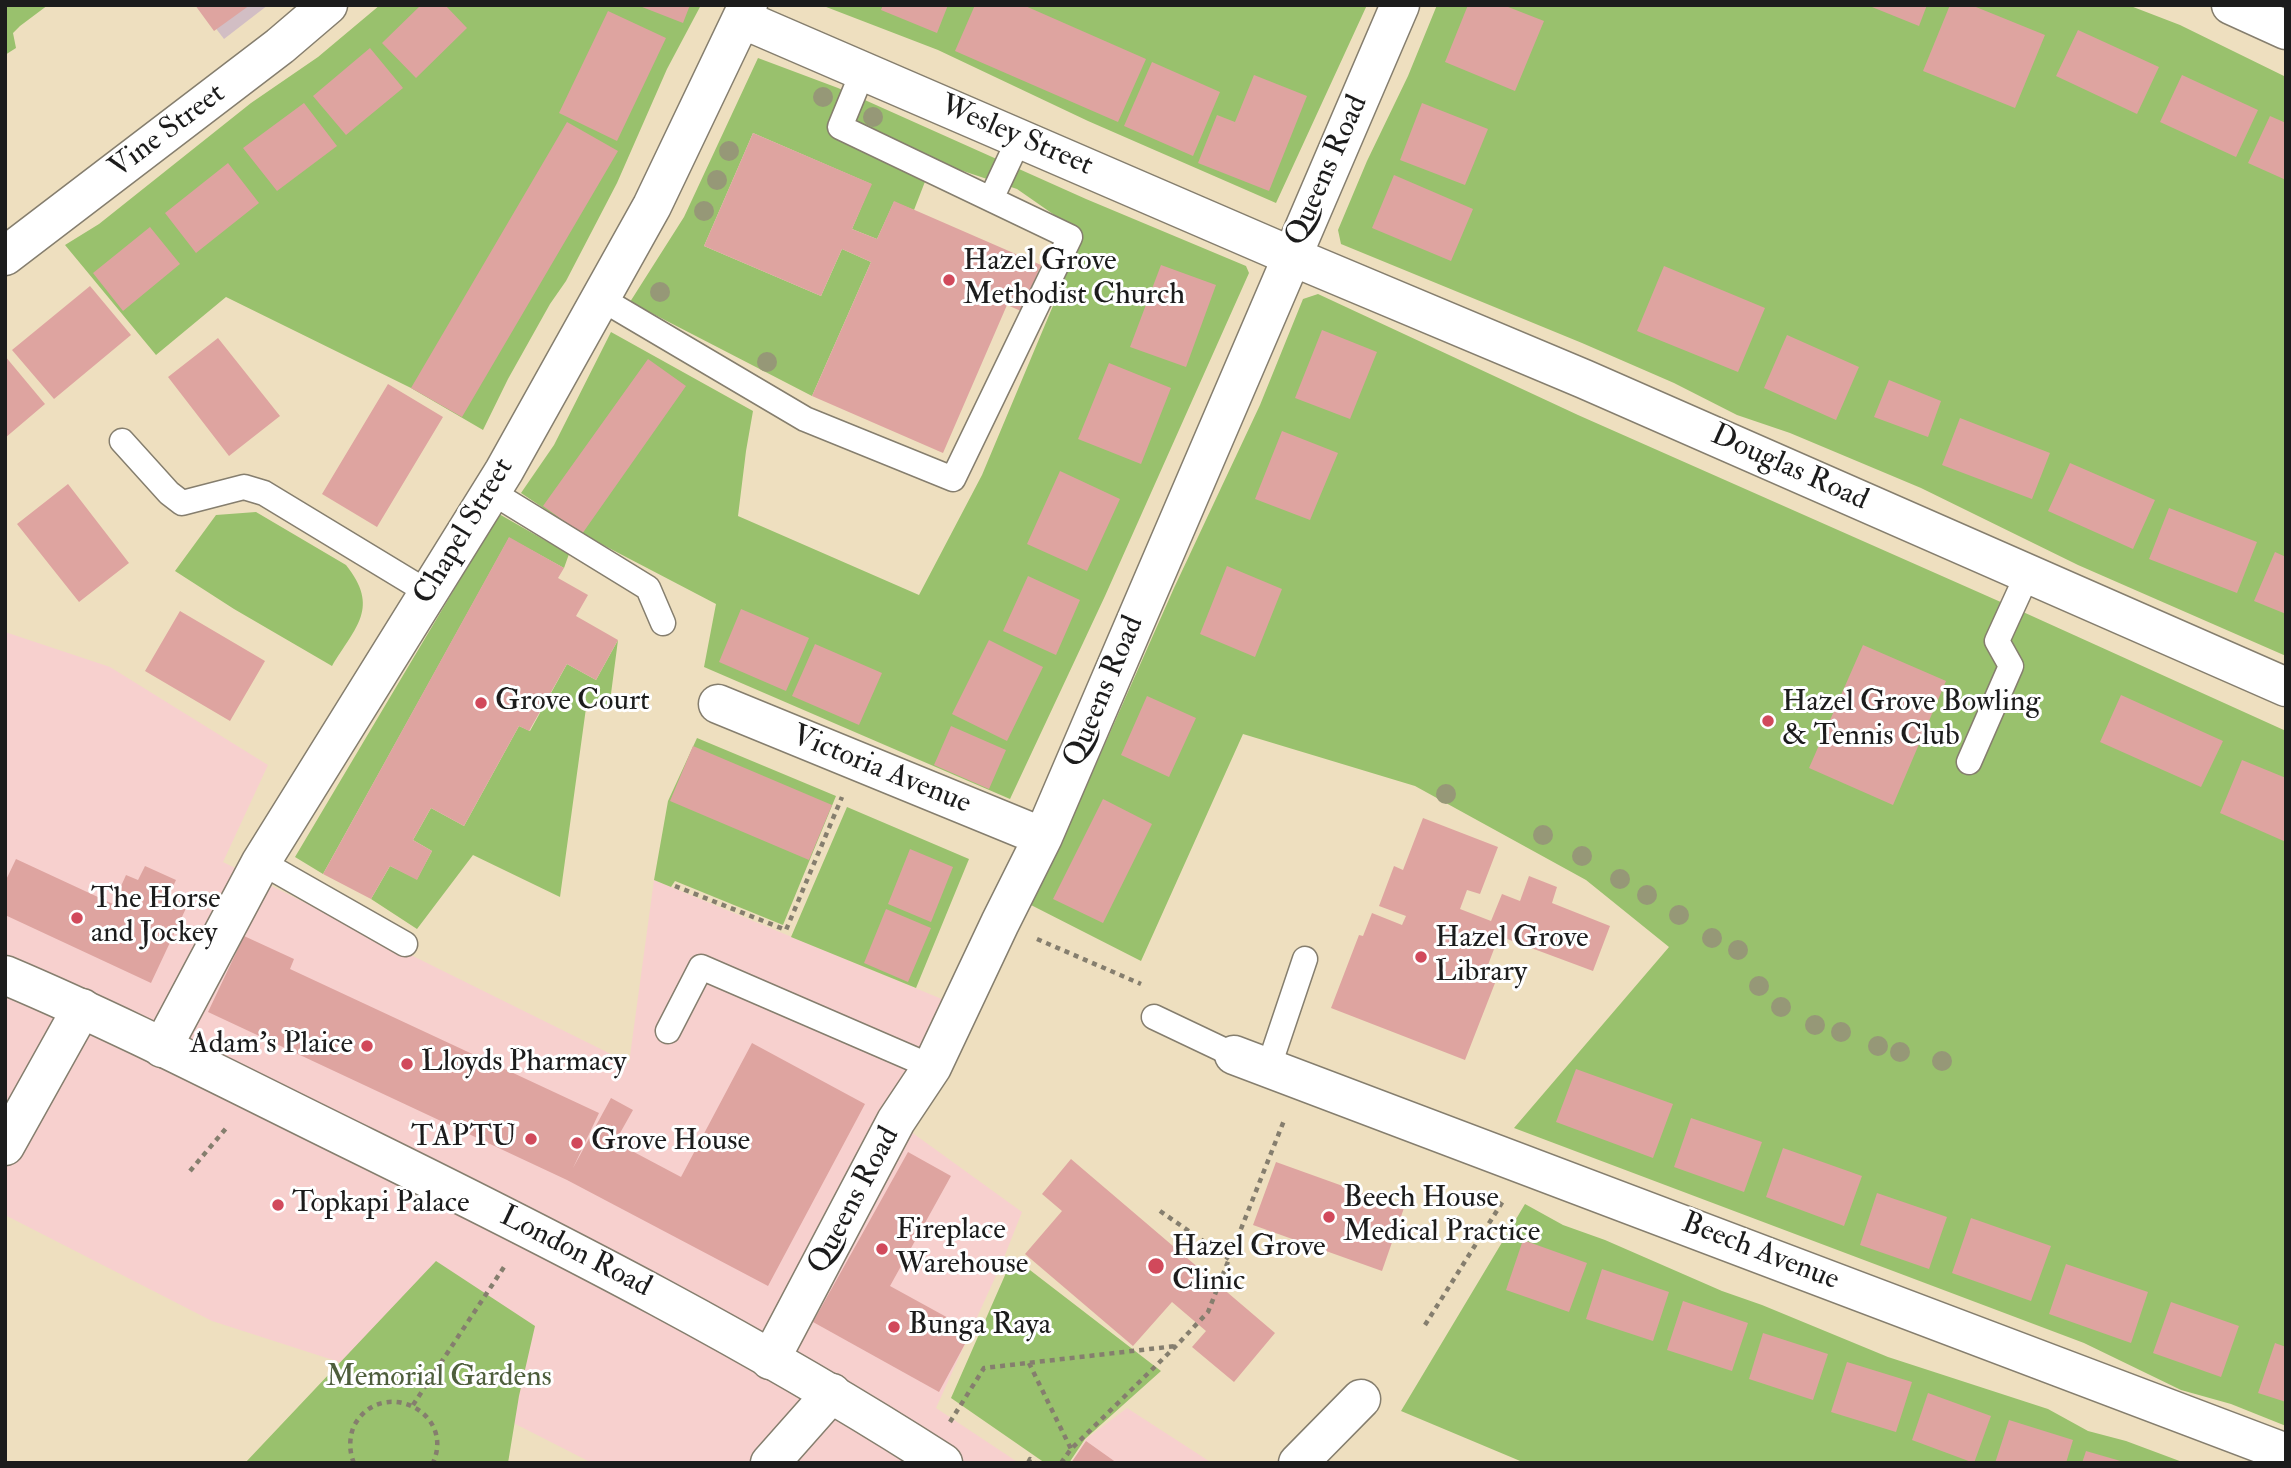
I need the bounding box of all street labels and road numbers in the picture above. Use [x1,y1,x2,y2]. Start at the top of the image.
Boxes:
street label: Vine Street [103,77,233,187]
street label: Wesley Street [934,89,1098,185]
street label: Queens Road [1279,90,1377,252]
street label: Douglas Road [1705,418,1873,520]
street label: Chapel Street [407,452,523,612]
street label: Queens Road [1057,611,1153,773]
street label: Victoria Avenue [786,719,976,823]
street label: Queens Road [801,1122,909,1280]
street label: London Road [493,1199,657,1307]
street label: Beech Avenue [1676,1206,1844,1300]

